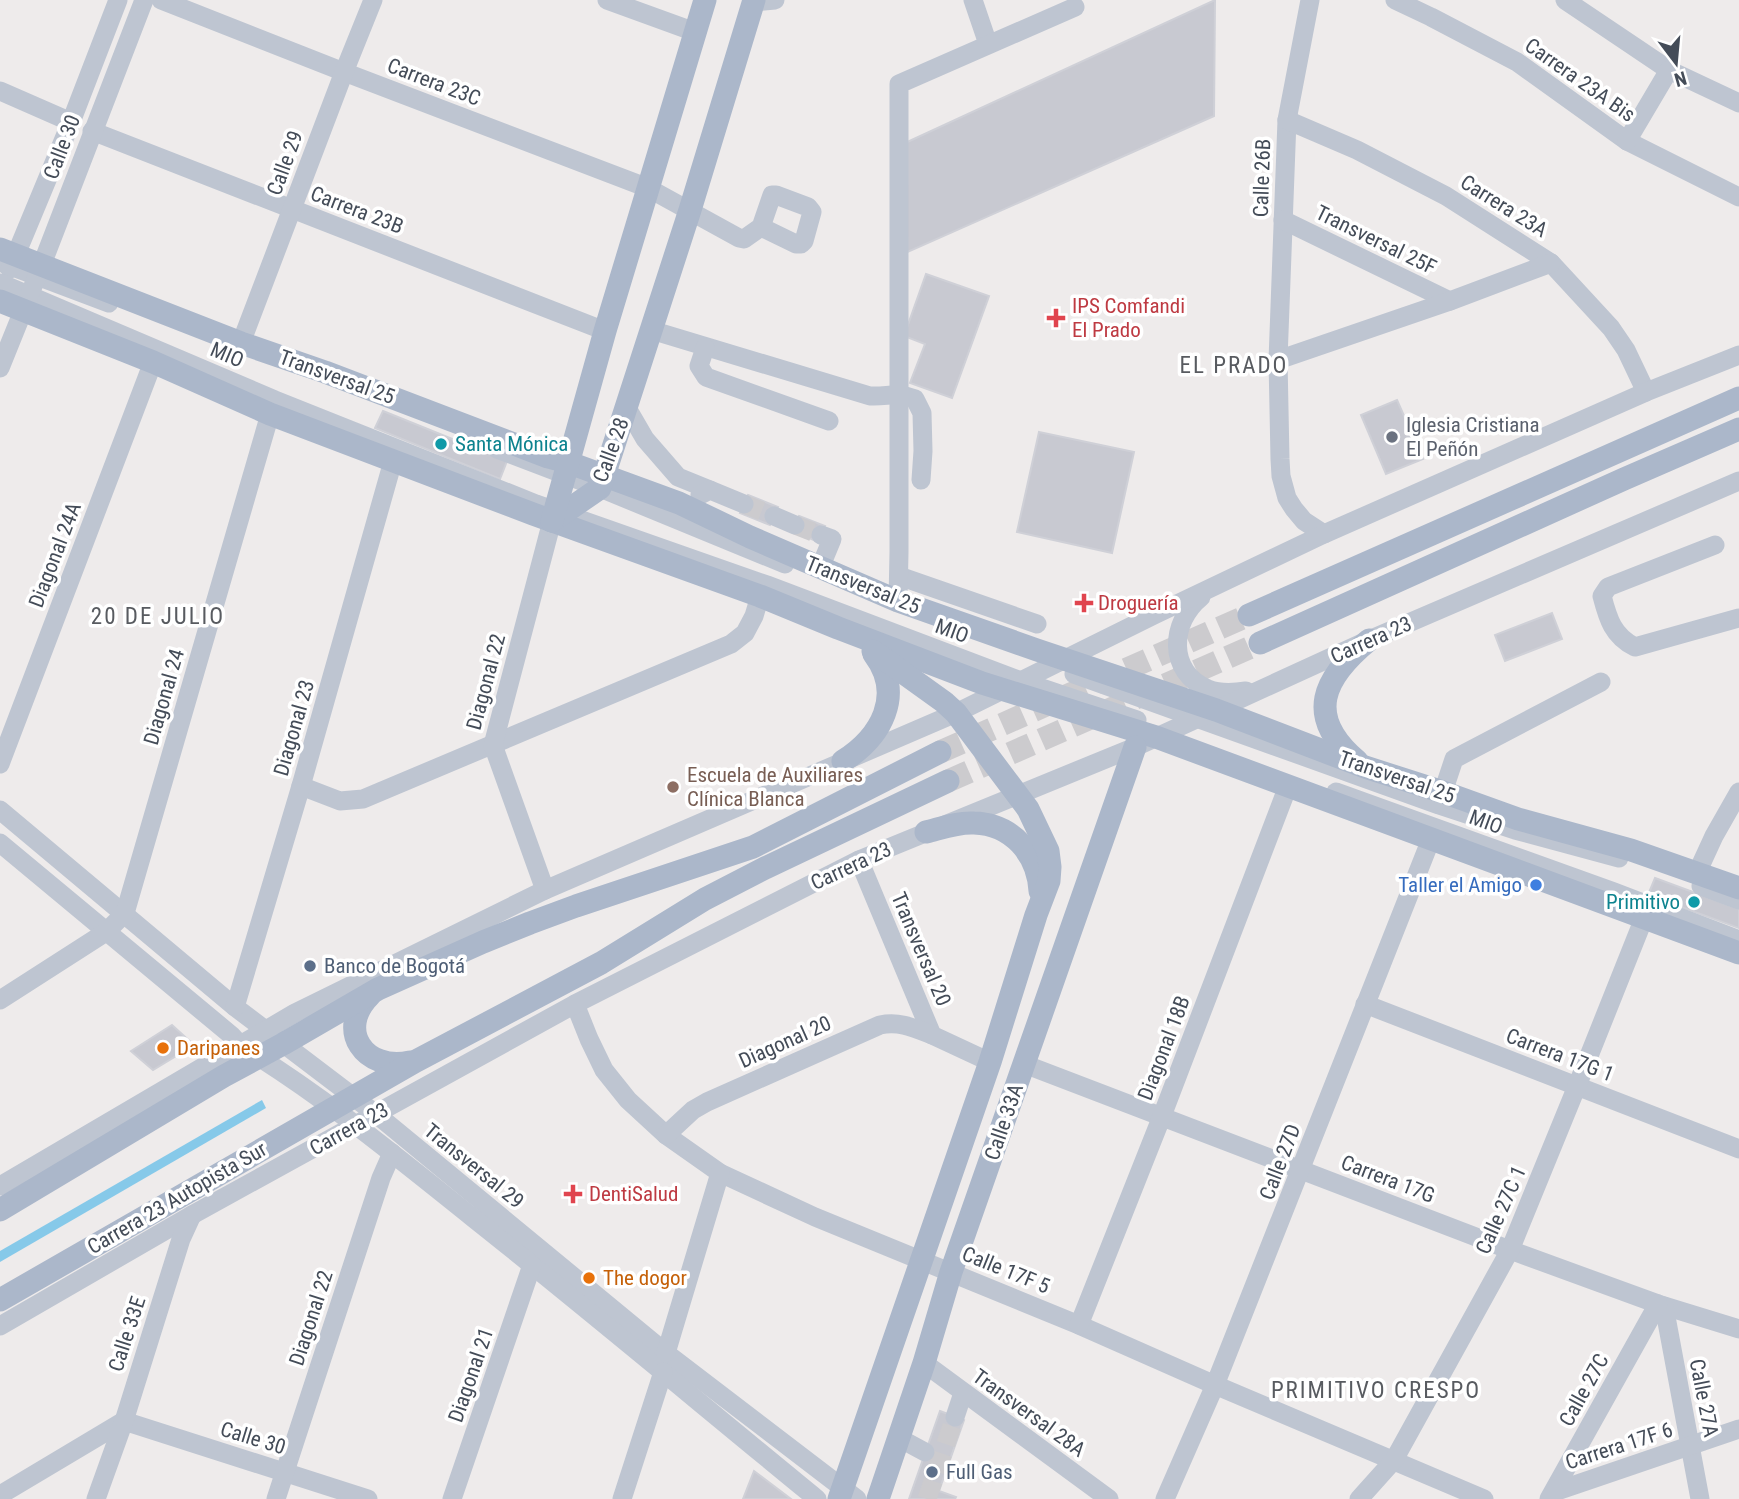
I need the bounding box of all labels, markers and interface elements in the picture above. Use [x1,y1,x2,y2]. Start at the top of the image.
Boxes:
north arrow [1641,28,1711,98]
street label: Carrera 23A Bis [1520,33,1640,127]
street label: Carrera 23C [384,53,484,111]
text: N [1672,66,1689,92]
street label: Calle 30 [39,111,85,183]
street label: Calle 29 [262,127,308,199]
street label: Calle 26B [1249,138,1275,218]
street label: Carrera 23A [1456,170,1552,242]
street label: Carrera 23B [307,181,407,239]
street label: Transversal 25F [1312,200,1440,280]
place label: IPS Comfandi El Prado [1072,294,1185,342]
marker: IPS Comfandi El Prado [1046,308,1066,328]
street label: MIO [207,337,247,373]
street label: Transversal 25 [276,345,398,409]
district label: EL PRADO [1180,352,1288,379]
place label: Iglesia Cristiana El Peñón [1406,413,1540,461]
street label: Calle 28 [588,414,634,486]
marker: Iglesia Cristiana El Peñón [1384,429,1400,445]
place label: Santa Mónica [455,432,568,456]
marker: Santa Mónica [433,436,449,452]
street label: Diagonal 24A [24,499,86,611]
street label: Transversal 25 [802,551,924,619]
place label: Droguería [1098,591,1178,615]
marker: Droguería [1076,595,1092,611]
district label: 20 DE JULIO [91,603,225,630]
street label: Carrera 23 [1327,612,1415,668]
street label: MIO [932,614,972,648]
street label: Diagonal 22 [462,631,510,733]
street label: Diagonal 24 [139,646,189,748]
street label: Diagonal 23 [269,677,319,779]
street label: Transversal 25 [1336,746,1458,808]
place label: Escuela de Auxiliares Clínica Blanca [687,763,863,811]
marker: Escuela de Auxiliares Clínica Blanca [665,779,681,795]
street label: MIO [1466,805,1506,839]
street label: Carrera 23 [807,837,895,895]
place label: Taller el Amigo [1398,873,1522,897]
marker: Taller el Amigo [1528,877,1544,893]
street label: Transversal 20 [886,889,956,1009]
place label: Primitivo [1606,890,1680,914]
marker: Primitivo [1686,894,1702,910]
place label: Banco de Bogotá [324,954,465,978]
marker: Banco de Bogotá [302,958,318,974]
street label: Diagonal 18B [1133,992,1195,1104]
street label: Diagonal 20 [735,1011,835,1073]
street label: Carrera 17G 1 [1503,1023,1617,1087]
place label: Daripanes [177,1036,260,1060]
marker: Daripanes [155,1040,171,1056]
street label: Calle 33A [980,1081,1028,1163]
street label: Carrera 23 [306,1098,392,1160]
street label: Transversal 29 [419,1119,529,1213]
street label: Calle 27D [1255,1121,1305,1203]
street label: Carrera 23 Autopista Sur [83,1137,271,1259]
street label: Carrera 17G [1338,1150,1438,1208]
street label: Calle 27C 1 [1471,1162,1531,1258]
place label: DentiSalud [589,1182,678,1206]
marker: DentiSalud [563,1184,583,1204]
street label: Calle 17F 5 [959,1242,1053,1298]
place label: The dogor [603,1266,687,1290]
street label: Diagonal 22 [284,1268,338,1368]
marker: The dogor [581,1270,597,1286]
street label: Calle 33E [104,1293,150,1375]
street label: Diagonal 21 [444,1325,498,1425]
street label: Calle 27C [1554,1350,1614,1430]
street label: Calle 27A [1685,1357,1723,1439]
street label: Transversal 28A [968,1364,1090,1462]
district label: PRIMITIVO CRESPO [1271,1377,1481,1404]
street label: Calle 30 [217,1417,289,1459]
street label: Carrera 17F 6 [1562,1417,1676,1475]
place label: Full Gas [946,1460,1013,1484]
marker: Full Gas [924,1464,940,1480]

